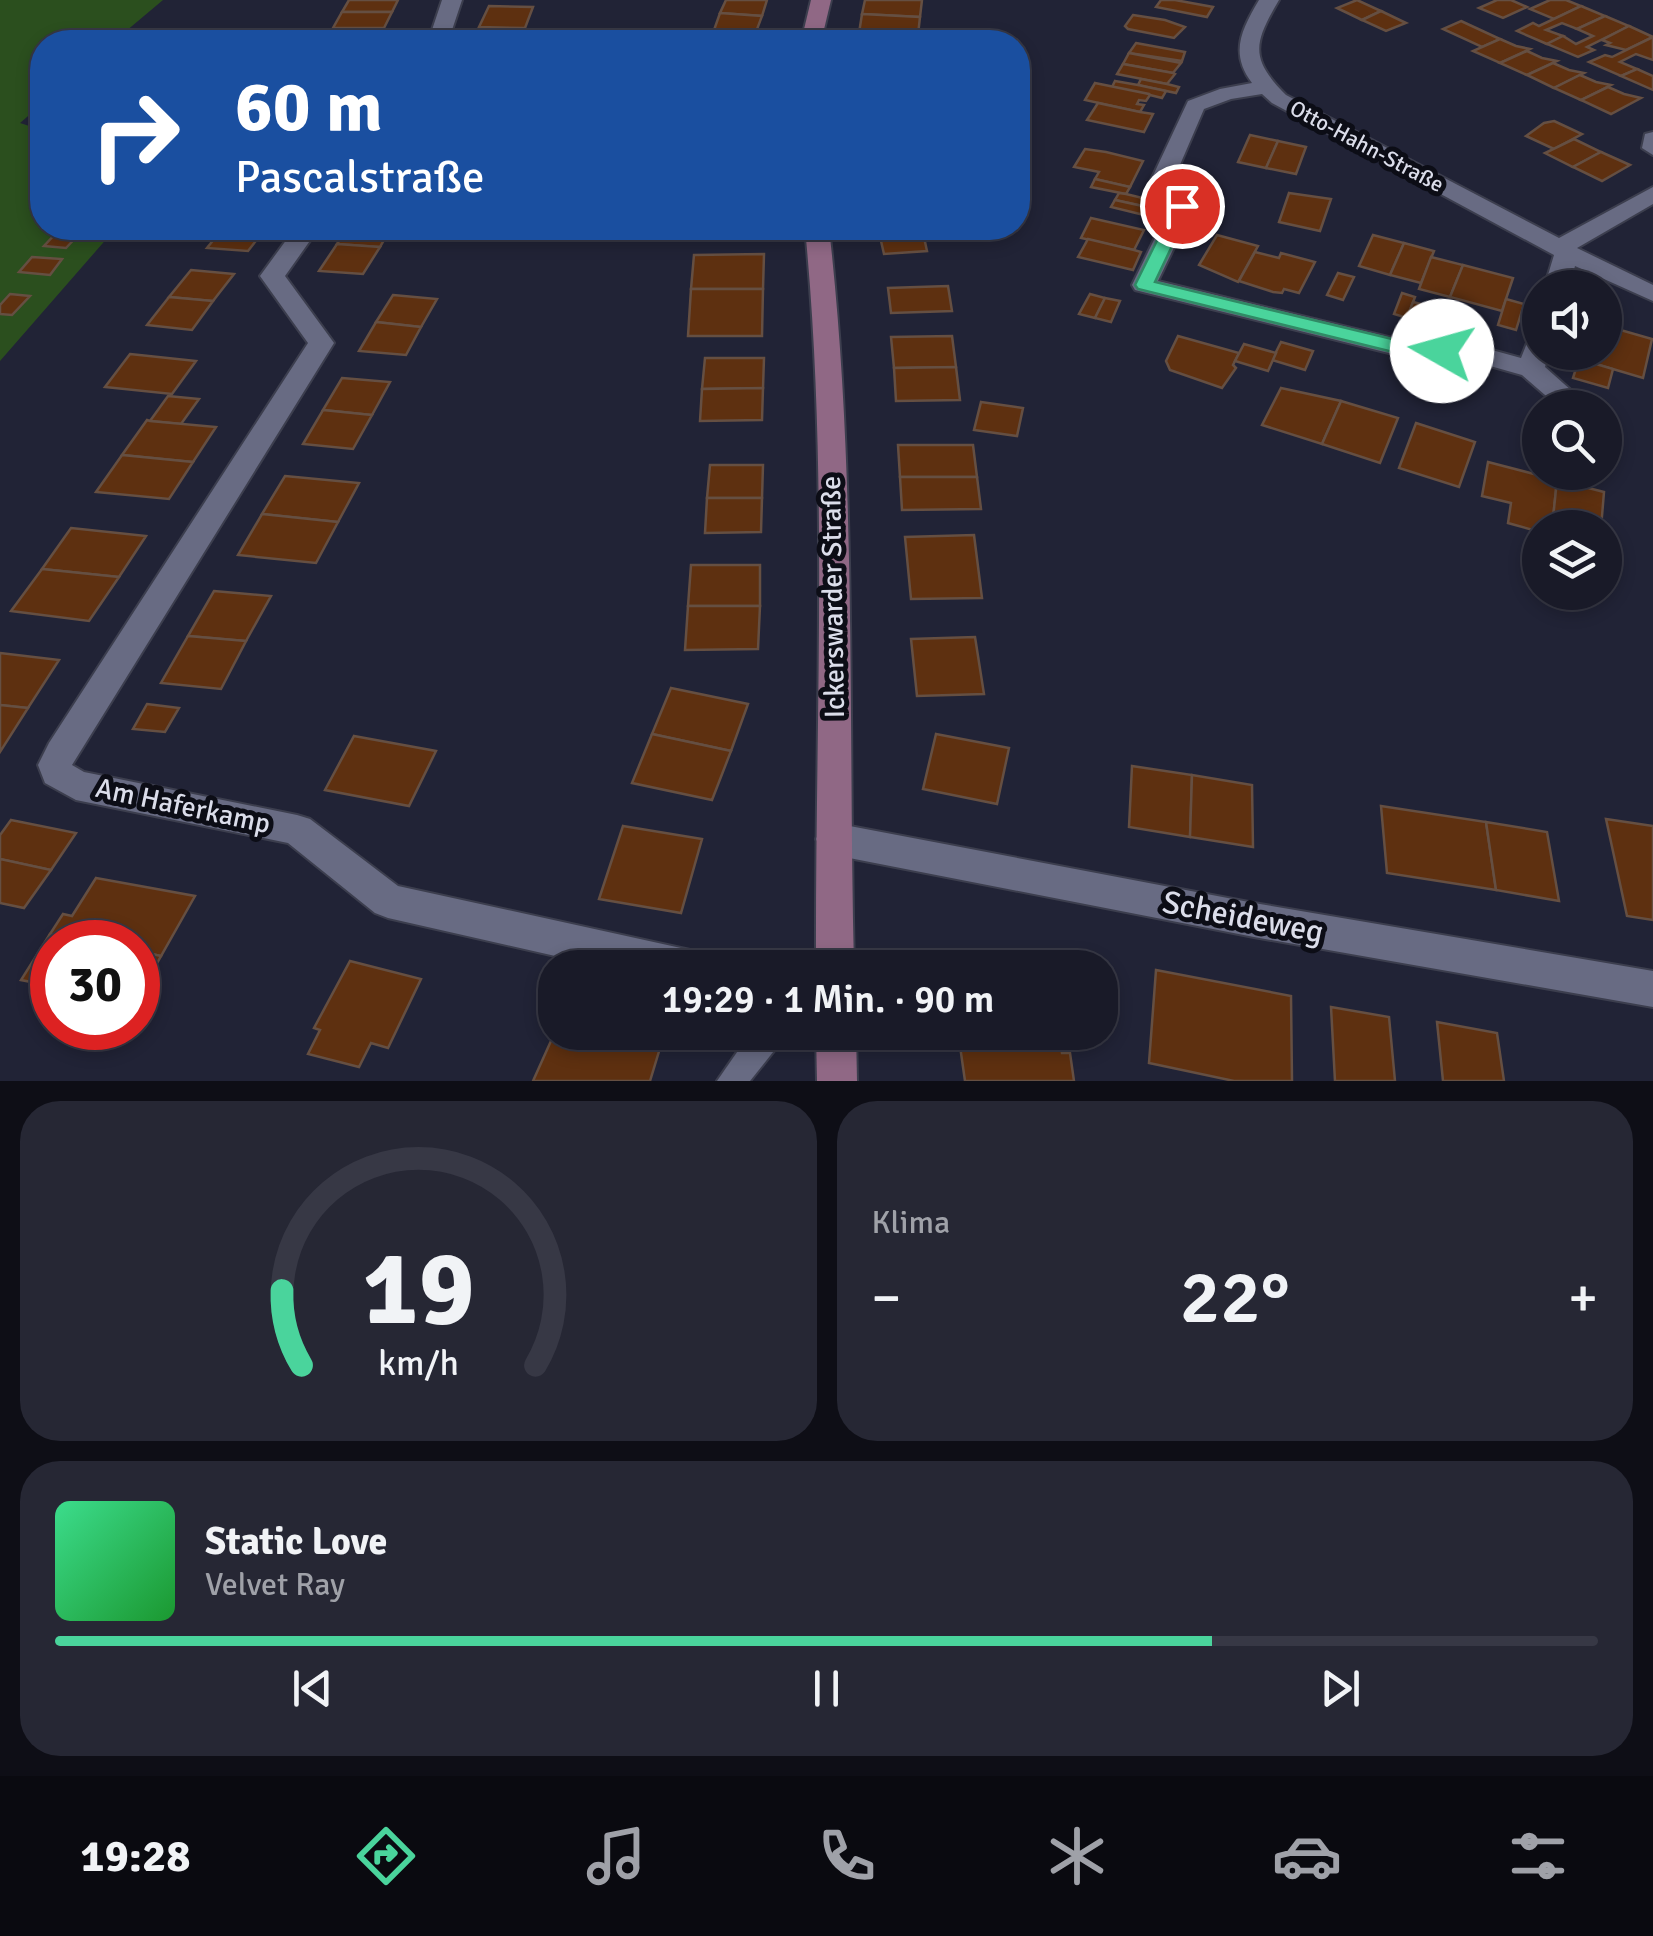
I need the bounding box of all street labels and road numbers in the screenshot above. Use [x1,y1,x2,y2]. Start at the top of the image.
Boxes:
street label: Otto-Hahn-Straße [1285,94,1449,198]
street label: Ickerswarder Straße [814,476,852,718]
street label: Am Haferkamp [93,771,273,841]
street label: Scheideweg [1159,882,1327,952]

